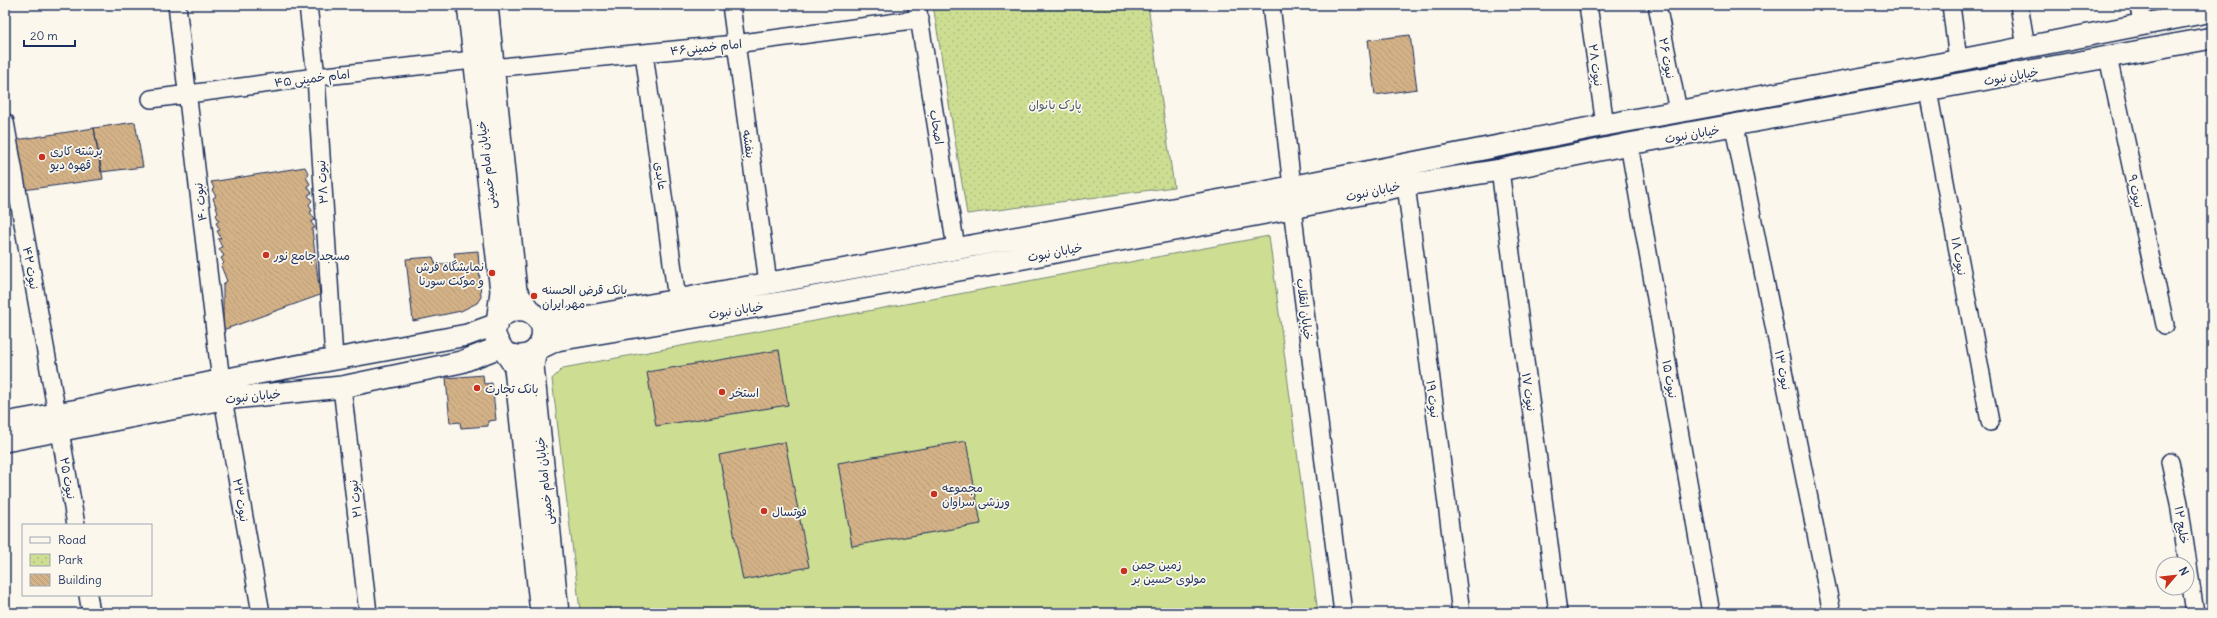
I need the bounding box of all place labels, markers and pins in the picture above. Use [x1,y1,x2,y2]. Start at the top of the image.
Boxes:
place label: برشته کاری قهوه دیو [49,143,103,173]
marker: برشته کاری قهوه دیو [37,152,47,162]
place label: مسجد جامع نور [273,248,350,265]
marker: مسجد جامع نور [261,250,271,260]
place label: نمایشگاه فرش و موکت سورنا [416,259,484,289]
marker: نمایشگاه فرش و موکت سورنا [487,268,497,278]
place label: بانک قرض الحسنه مهر ایران [542,282,627,311]
marker: بانک قرض الحسنه مهر ایران [529,291,539,301]
place label: بانک تجارت [485,381,538,397]
marker: بانک تجارت [472,383,482,393]
place label: استخر [729,385,759,400]
marker: استخر [717,387,727,397]
place label: مجموعه ورزشی سراوان [942,480,1010,510]
marker: مجموعه ورزشی سراوان [929,489,939,499]
place label: فوتسال [772,504,807,519]
marker: فوتسال [759,506,769,516]
place label: زمین چمن مولوی حسین بر [1131,557,1206,587]
marker: زمین چمن مولوی حسین بر [1119,566,1129,576]

